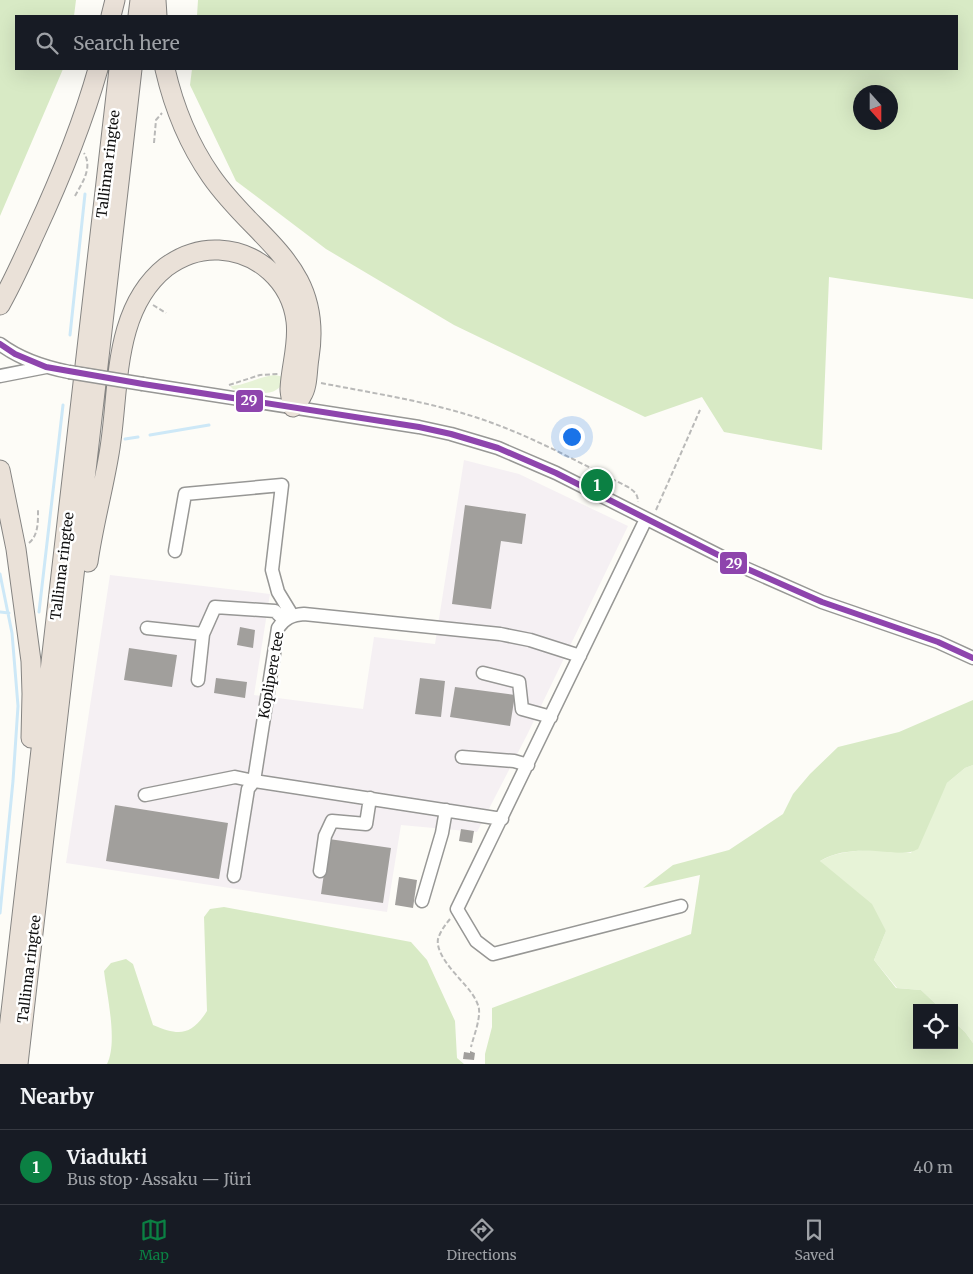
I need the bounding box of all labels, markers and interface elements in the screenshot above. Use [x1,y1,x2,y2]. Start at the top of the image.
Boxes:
search box [15,15,958,70]
icon: search [33,29,61,57]
text: Search here [73,31,180,55]
north arrow [853,85,898,130]
street label: Tallinna ringtee [92,109,124,219]
line badge: 29 [235,389,264,413]
text: 29 [241,391,257,409]
your location [559,424,585,450]
pin: 1 [581,466,613,504]
street label: Tallinna ringtee [46,511,78,621]
line badge: 29 [719,551,748,575]
text: 29 [726,554,742,572]
street label: Koplipere tee [254,630,288,720]
street label: Tallinna ringtee [13,914,45,1024]
map controls [913,1004,958,1049]
button: locate [913,1004,958,1049]
text: Nearby [20,1083,94,1110]
text: Viadukti [67,1145,147,1169]
text: 1 [32,1157,40,1177]
text: 40 m [913,1157,953,1177]
text: Bus stop · Assaku — Jüri [67,1169,251,1189]
tab: Map [139,1216,169,1264]
tab: Directions [447,1216,517,1264]
tab: Saved [794,1216,834,1264]

